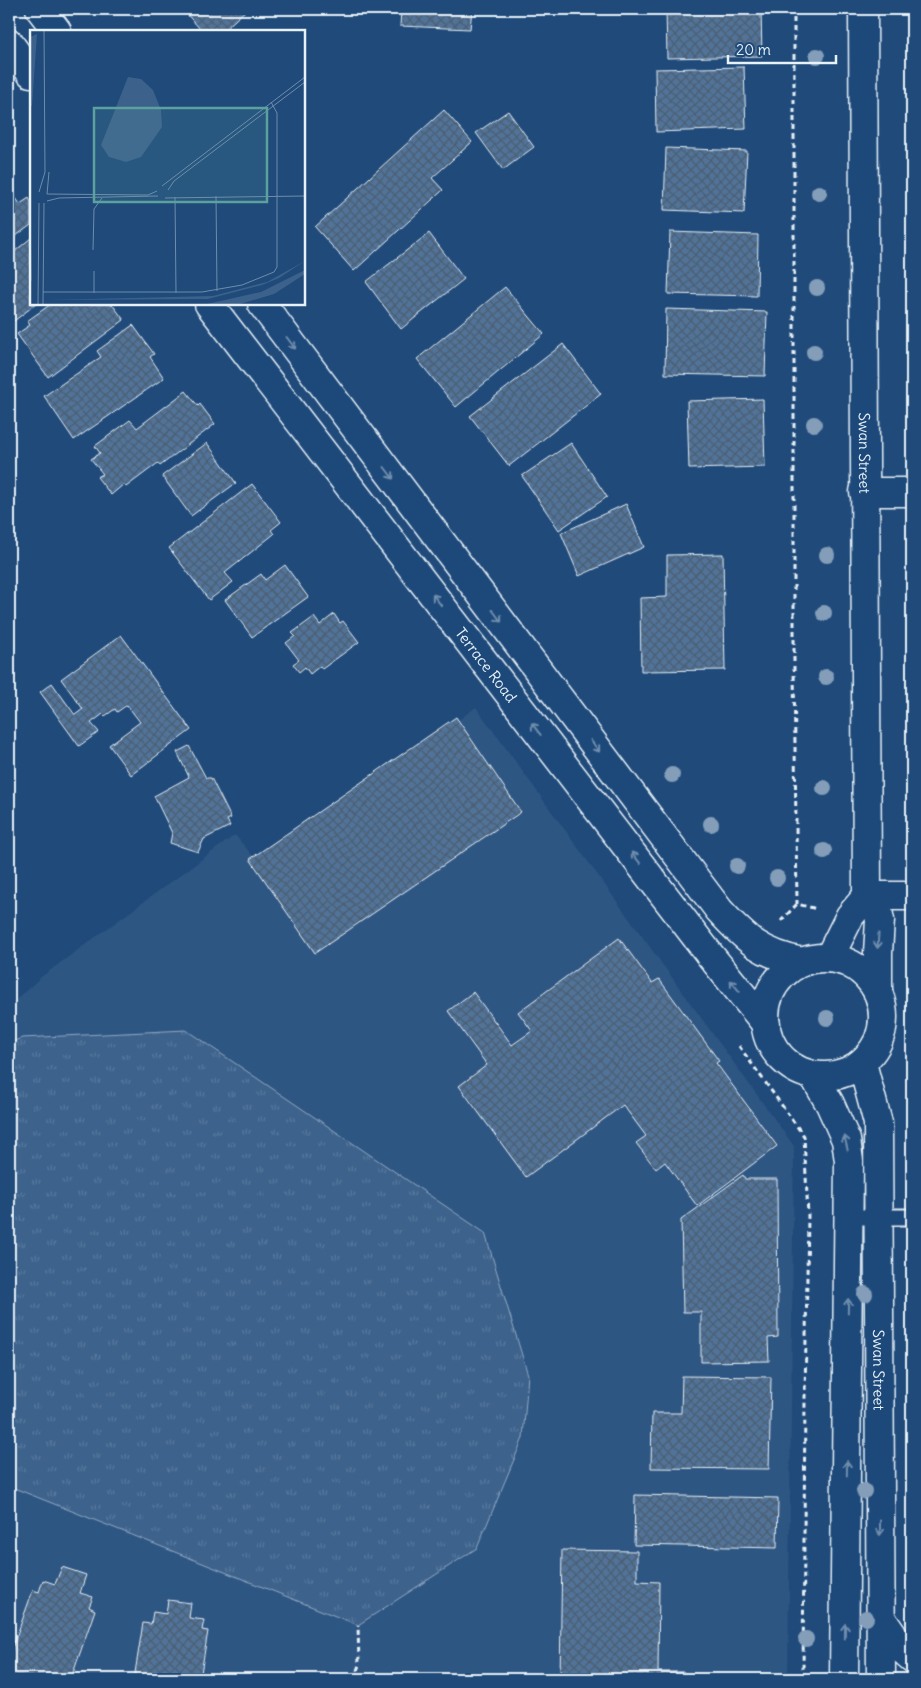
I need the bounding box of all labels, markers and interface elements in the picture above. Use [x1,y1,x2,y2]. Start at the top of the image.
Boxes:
inset map [30,30,305,305]
scale bar [728,32,836,64]
text: 20 m [736,40,771,59]
one-way arrow [286,336,297,349]
street label: Swan Street [855,412,875,493]
one-way arrow [384,466,394,480]
one-way arrow [432,594,443,607]
one-way arrow [492,609,503,622]
street label: Terrace Road [452,623,521,706]
one-way arrow [531,723,542,736]
one-way arrow [590,739,600,753]
one-way arrow [630,852,641,865]
one-way arrow [874,933,883,949]
one-way arrow [730,980,741,993]
one-way arrow [841,1136,850,1152]
one-way arrow [844,1298,853,1314]
street label: Swan Street [870,1329,889,1410]
one-way arrow [842,1460,852,1476]
one-way arrow [875,1520,885,1536]
one-way arrow [840,1623,850,1639]

